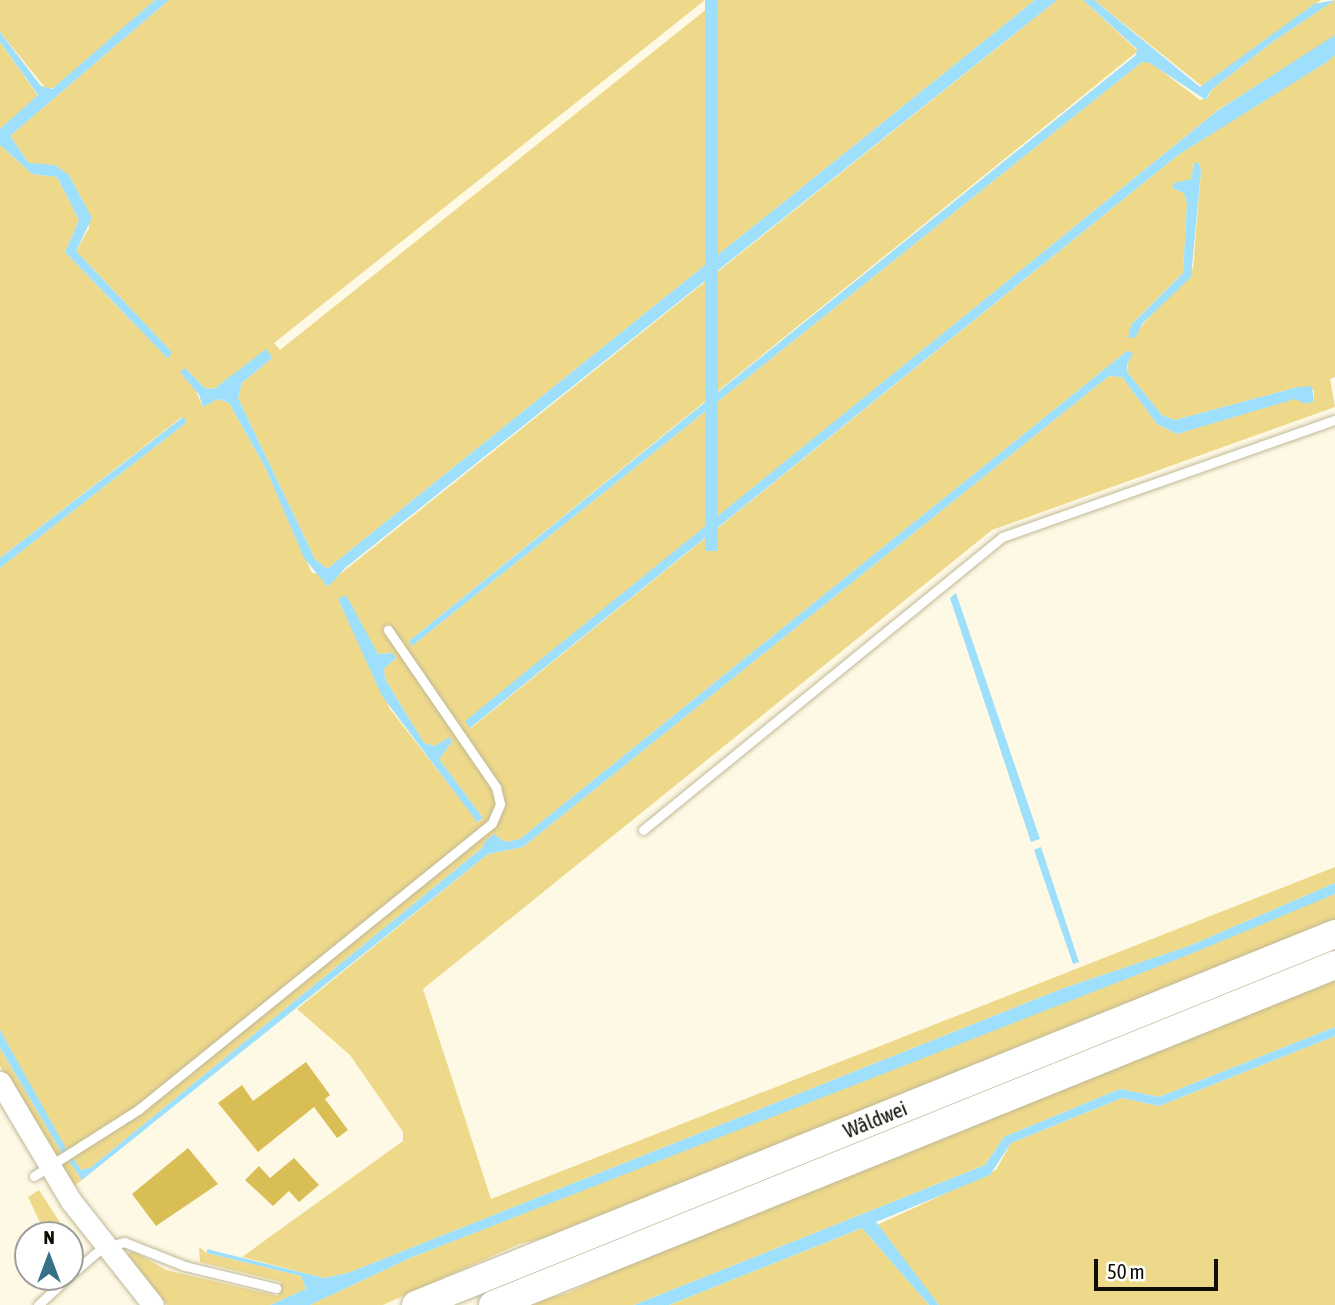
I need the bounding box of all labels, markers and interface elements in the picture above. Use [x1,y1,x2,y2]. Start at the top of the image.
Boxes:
street label: Wâldwei [840,1095,910,1143]
north arrow [14,1221,84,1291]
text: N [43,1226,55,1248]
scale bar [1097,1246,1221,1290]
text: 50 m [1107,1259,1145,1283]

